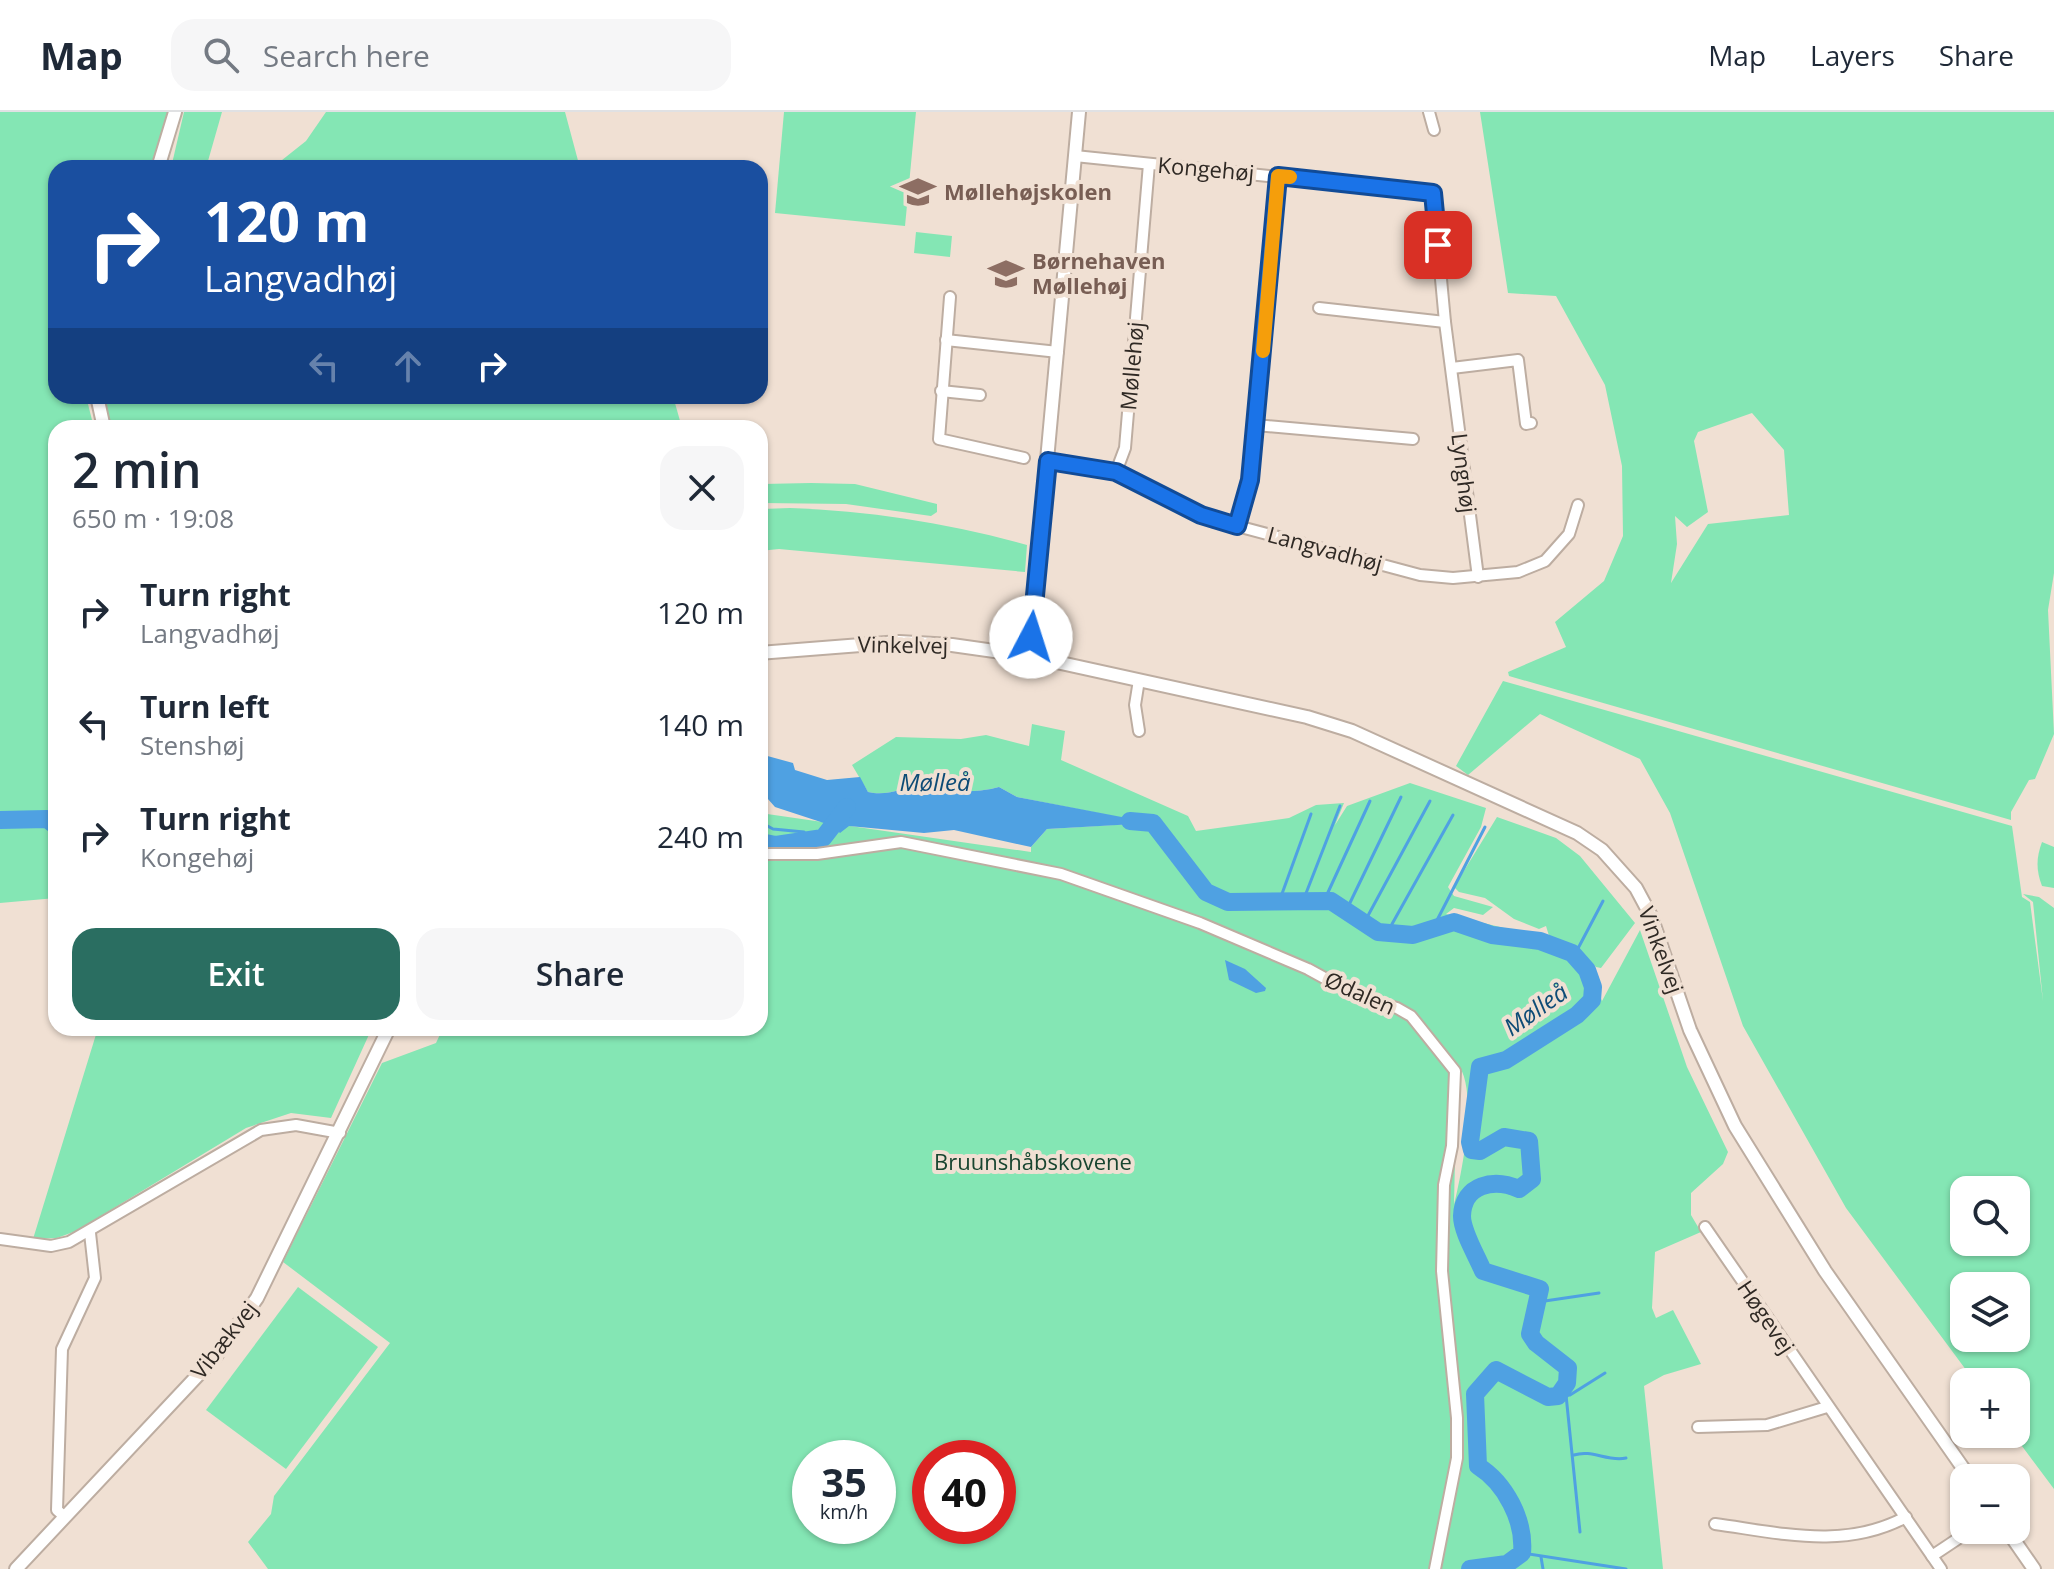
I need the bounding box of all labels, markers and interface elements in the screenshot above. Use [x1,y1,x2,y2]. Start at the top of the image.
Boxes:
search box [171,19,731,91]
text: Map [40,29,123,81]
icon: search [199,33,243,77]
text: Search here [263,35,430,76]
text: Map [1708,36,1766,74]
text: Layers [1810,36,1895,74]
text: Share [1939,36,2014,74]
street label: Kongehøj [1157,149,1256,187]
school or university icon: Møllehøjskolen [899,173,937,211]
place label: Møllehøjskolen [944,176,1112,206]
text: 120 m [204,182,370,258]
icon: right [72,192,176,296]
pin [1404,211,1472,279]
icon: arrive [1416,223,1460,267]
place label: Børnehaven Møllehøj [1032,245,1166,300]
text: Langvadhøj [204,254,397,303]
school or university icon: Børnehaven Møllehøj [987,255,1025,293]
street label: Møllehøj [1112,320,1150,411]
icon: left [302,344,346,388]
icon: ahead [386,344,430,388]
icon: right [470,344,514,388]
street label: Lynghøj [1445,431,1485,515]
text: 2 min [72,437,202,502]
button: close [660,446,744,530]
text: 650 m · 19:08 [72,500,234,536]
street label: Langvadhøj [1264,518,1386,578]
text: Turn right [140,574,291,615]
icon: right [72,590,116,634]
text: 120 m [657,592,744,633]
position arrow [989,595,1073,679]
text: Langvadhøj [140,615,280,651]
street label: Vinkelvej [857,628,949,660]
text: Turn left [140,686,270,727]
icon: left [72,702,116,746]
text: 140 m [657,704,744,745]
text: Stenshøj [140,727,245,763]
water label: Mølleå [899,765,971,798]
text: Turn right [140,798,291,839]
icon: right [72,814,116,858]
text: 240 m [657,816,744,857]
text: Kongehøj [140,839,254,875]
street label: Vinkelvej [1632,902,1692,997]
button: Exit [72,928,400,1020]
button: Share [416,928,744,1020]
street label: Ødalen [1320,963,1400,1021]
water label: Mølleå [1496,975,1574,1043]
park label: Bruunshåbskovene [934,1146,1132,1176]
map controls [1950,1176,2030,1544]
button: search [1950,1176,2030,1256]
button: layers [1950,1272,2030,1352]
street label: Høgevej [1731,1274,1802,1359]
street label: Vibækvej [183,1294,263,1385]
button: + [1950,1368,2030,1448]
speed limit sign: 40 [912,1440,1016,1544]
text: 35 [821,1454,867,1509]
button: − [1950,1464,2030,1544]
text: km/h [820,1498,868,1525]

